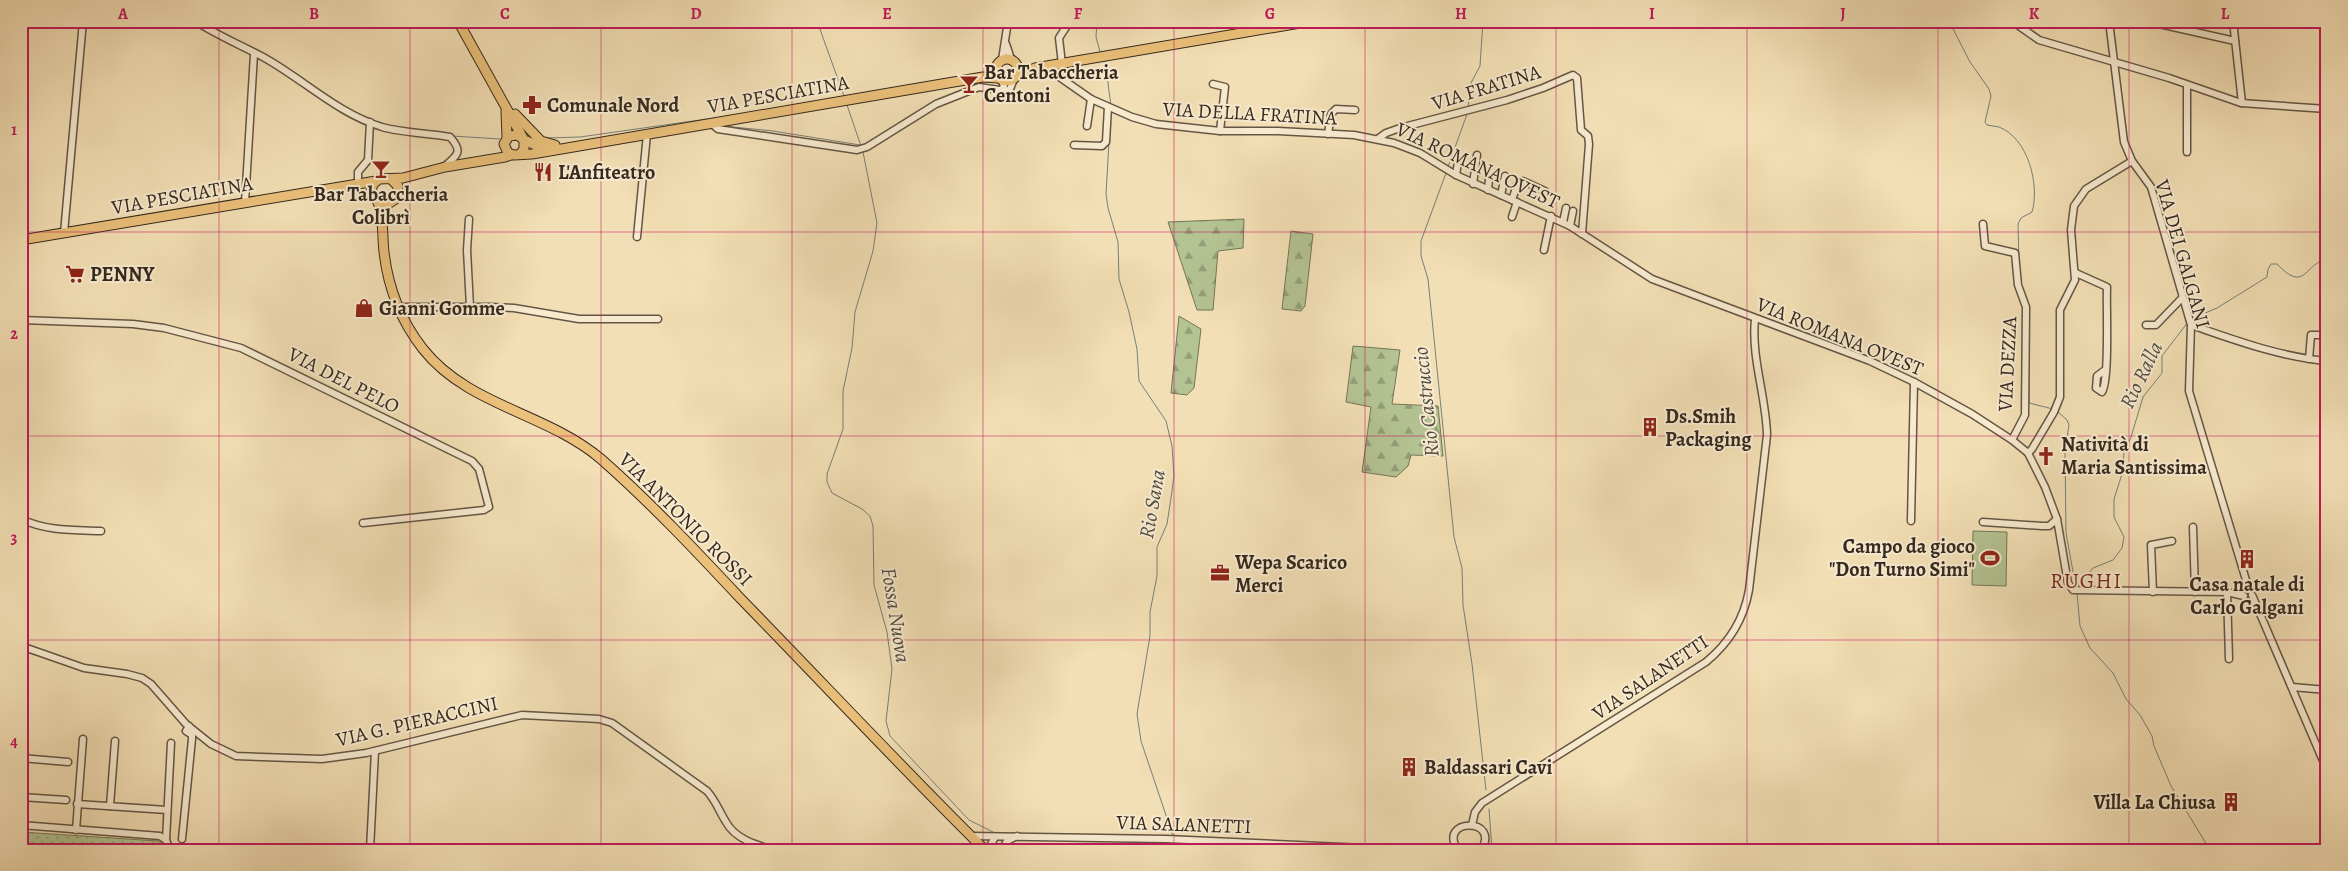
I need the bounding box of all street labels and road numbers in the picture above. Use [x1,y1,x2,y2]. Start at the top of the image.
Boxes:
street label: VIA FRATINA [1427,58,1544,117]
street label: VIA PESCIATINA [704,69,851,120]
street label: VIA DELLA FRATINA [1161,95,1338,132]
street label: VIA ROMANA OVEST [1391,115,1564,215]
street label: VIA PESCIATINA [108,170,255,221]
street label: VIA DEI GALGANI [2148,176,2217,332]
street label: VIA ROMANA OVEST [1751,290,1927,382]
street label: VIA DEZZA [1991,315,2023,413]
street label: VIA DEL PELO [283,340,404,420]
street label: VIA ANTONIO ROSSI [612,446,758,592]
street label: VIA SALANETTI [1586,628,1714,727]
street label: VIA G. PIERACCINI [333,690,501,753]
street label: VIA SALANETTI [1115,809,1252,840]

